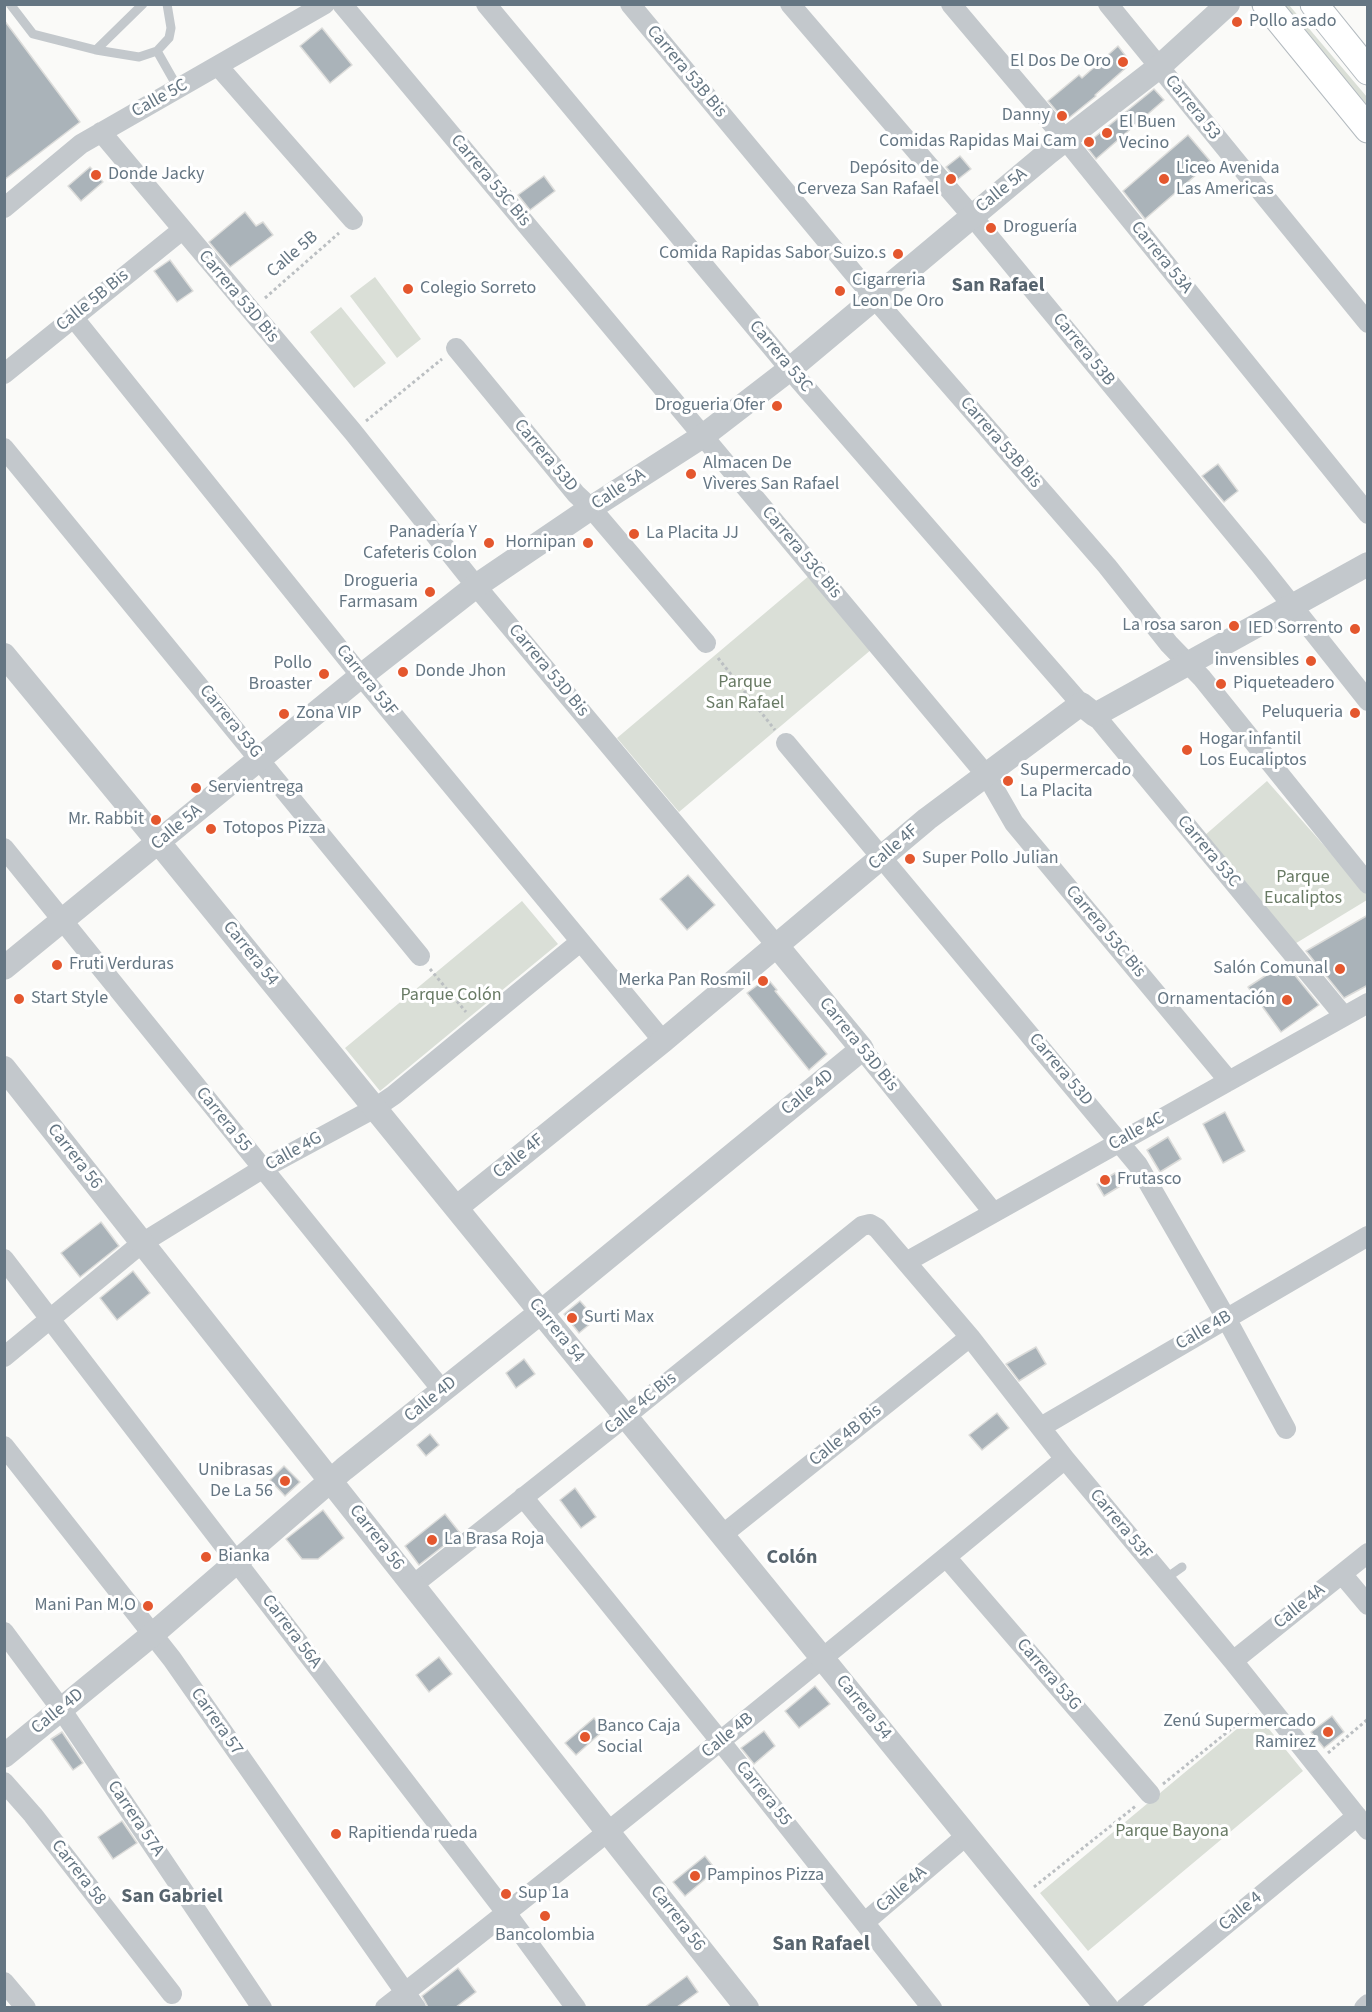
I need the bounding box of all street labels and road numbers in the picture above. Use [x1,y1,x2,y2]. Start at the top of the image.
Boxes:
street label: Carrera 53B Bis [641,22,731,122]
street label: Carrera 53 [1159,71,1225,145]
street label: Calle 5C [128,75,192,123]
street label: Carrera 53C Bis [445,131,535,231]
street label: Calle 5A [972,164,1032,218]
street label: Carrera 53A [1125,217,1197,299]
street label: Calle 5B [263,227,323,283]
street label: Carrera 53D Bis [193,246,283,348]
street label: Calle 5B Bis [52,265,134,337]
street label: Carrera 53B [1047,309,1119,391]
street label: Carrera 53C [744,317,816,397]
street label: Carrera 53B Bis [955,393,1045,493]
street label: Carrera 53D [508,415,582,497]
street label: Calle 5A [588,465,650,515]
street label: Carrera 53C Bis [756,503,846,603]
street label: Carrera 53D Bis [503,620,593,722]
street label: Carrera 53F [331,641,401,721]
street label: Carrera 53G [194,681,266,763]
street label: Calle 5A [147,801,207,855]
street label: Carrera 53C [1172,812,1244,892]
street label: Calle 4F [865,821,923,875]
street label: Carrera 53C Bis [1060,882,1150,982]
street label: Carrera 54 [217,917,283,991]
street label: Carrera 53D Bis [814,994,902,1096]
street label: Carrera 53D [1023,1029,1097,1111]
street label: Calle 4D [777,1065,839,1121]
street label: Carrera 55 [190,1083,256,1157]
street label: Calle 4C [1105,1108,1169,1156]
street label: Carrera 56 [42,1120,106,1194]
street label: Calle 4G [262,1128,326,1176]
street label: Calle 4F [489,1130,549,1184]
street label: Carrera 54 [523,1294,589,1368]
street label: Calle 4B [1172,1306,1236,1356]
street label: Calle 4C Bis [601,1368,681,1440]
street label: Calle 4D [400,1372,462,1428]
street label: Calle 4B Bis [805,1400,887,1472]
street label: Carrera 53F [1084,1485,1156,1565]
street label: Carrera 56 [344,1501,408,1575]
street label: Calle 4A [1270,1580,1330,1634]
street label: Carrera 56A [256,1591,326,1673]
street label: Carrera 53G [1011,1635,1085,1715]
street label: Carrera 54 [830,1671,896,1745]
street label: Calle 4D [27,1684,89,1740]
street label: Carrera 57 [185,1684,247,1760]
street label: Calle 4B [698,1709,758,1763]
street label: Carrera 55 [730,1757,796,1831]
street label: Carrera 57A [102,1777,168,1861]
street label: Carrera 58 [46,1836,110,1910]
street label: Calle 4A [872,1862,932,1918]
street label: Carrera 56 [645,1882,709,1956]
street label: Calle 4 [1215,1888,1267,1936]

